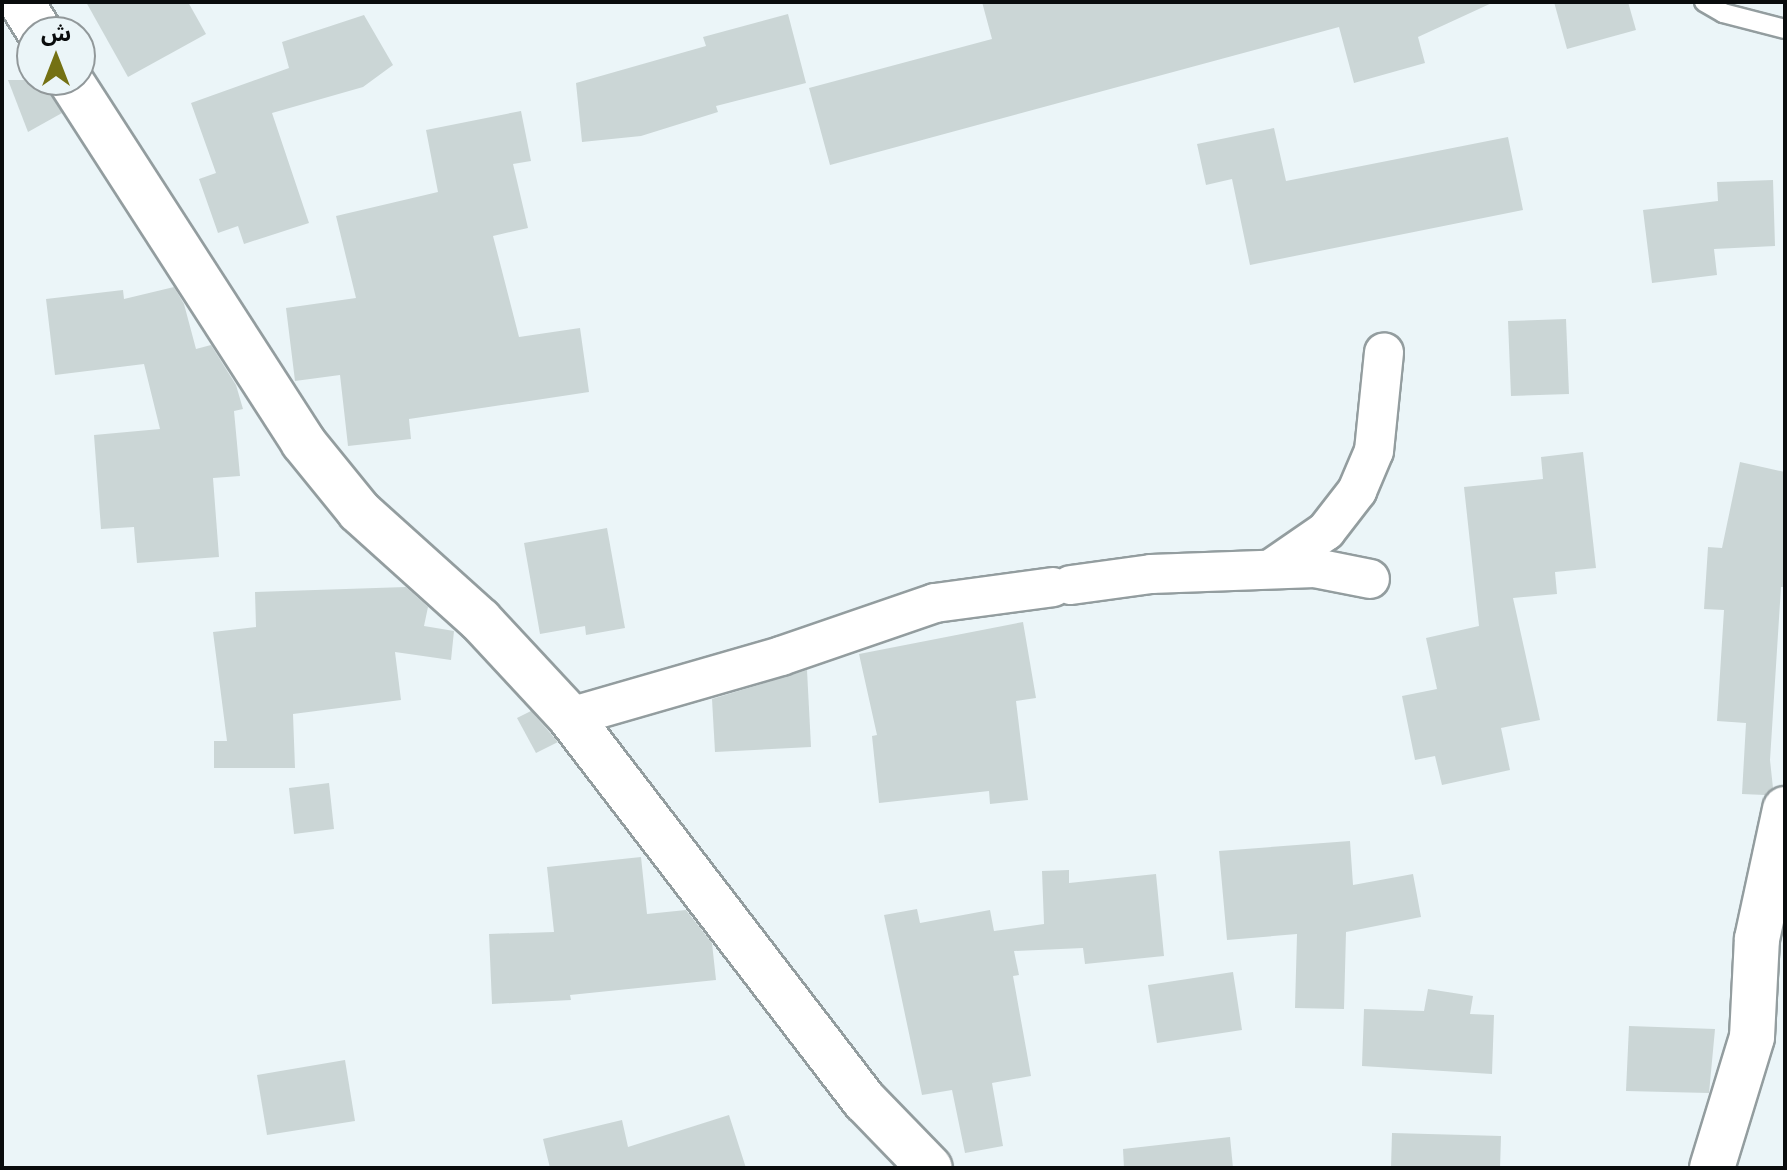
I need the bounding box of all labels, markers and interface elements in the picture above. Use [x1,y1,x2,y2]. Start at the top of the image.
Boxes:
north arrow [16,16,96,96]
text: ش [41,21,71,46]

